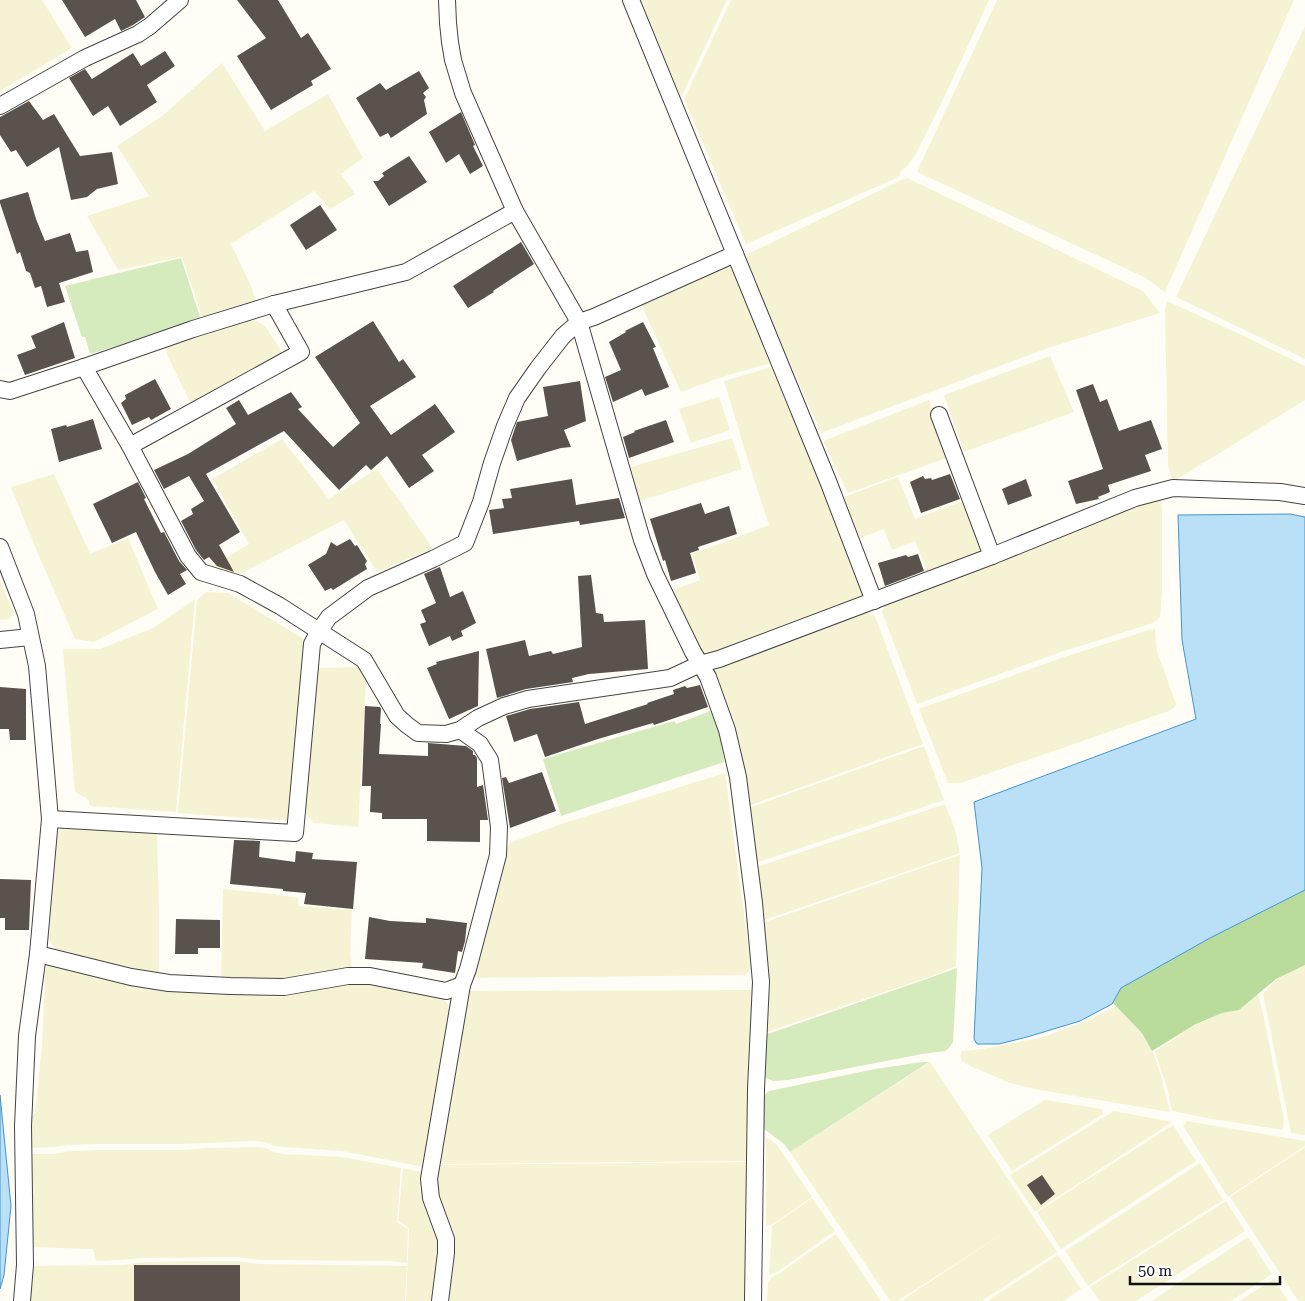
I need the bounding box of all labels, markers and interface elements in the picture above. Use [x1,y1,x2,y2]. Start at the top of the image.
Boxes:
scale bar [1130,1254,1280,1286]
text: 50 m [1138,1262,1173,1280]

